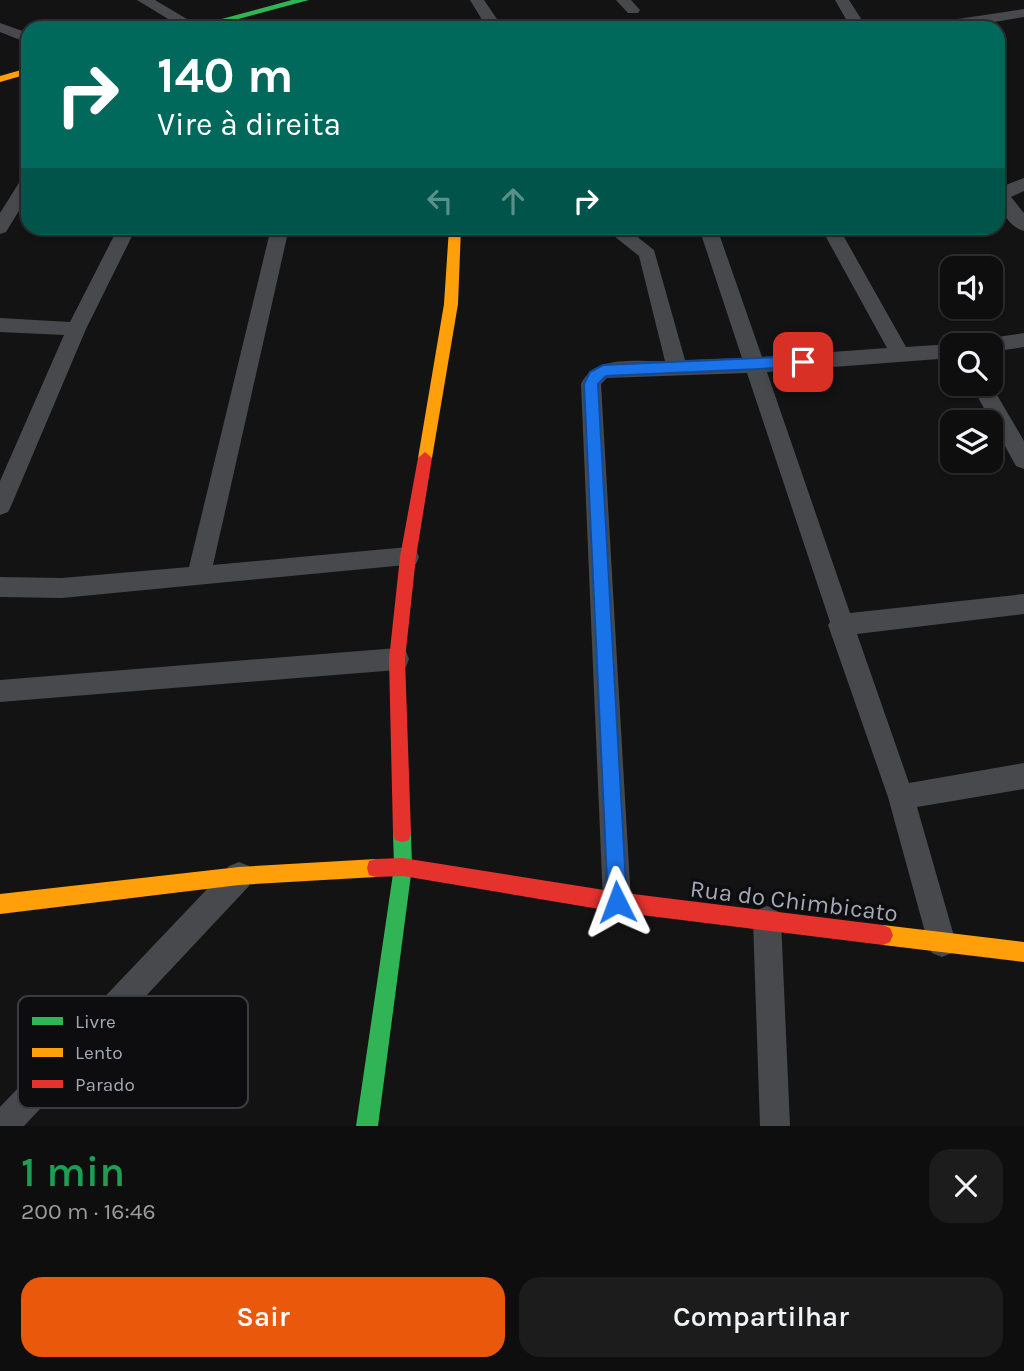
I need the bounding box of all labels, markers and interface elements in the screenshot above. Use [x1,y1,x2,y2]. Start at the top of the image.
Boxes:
text: 140 m [157,47,294,104]
icon: right [42,49,133,140]
text: Vire à direita [157,106,341,143]
icon: left [421,182,459,220]
icon: ahead [494,182,532,220]
icon: right [567,182,605,220]
map controls [940,256,1003,473]
button: sound [940,256,1003,319]
pin [773,332,833,392]
button: search [940,333,1003,396]
icon: arrive [784,343,822,381]
button: layers [940,410,1003,473]
position arrow [580,865,654,939]
street label: Rua do Chimbicato [689,874,899,928]
legend [18,996,248,1108]
text: Livre [75,1011,116,1033]
text: Lento [75,1042,123,1064]
text: Parado [75,1074,135,1096]
text: 1 min [21,1147,125,1197]
button: close [929,1149,1003,1223]
text: 200 m · 16:46 [21,1198,156,1225]
button: Sair [21,1277,505,1357]
button: Compartilhar [519,1277,1003,1357]

